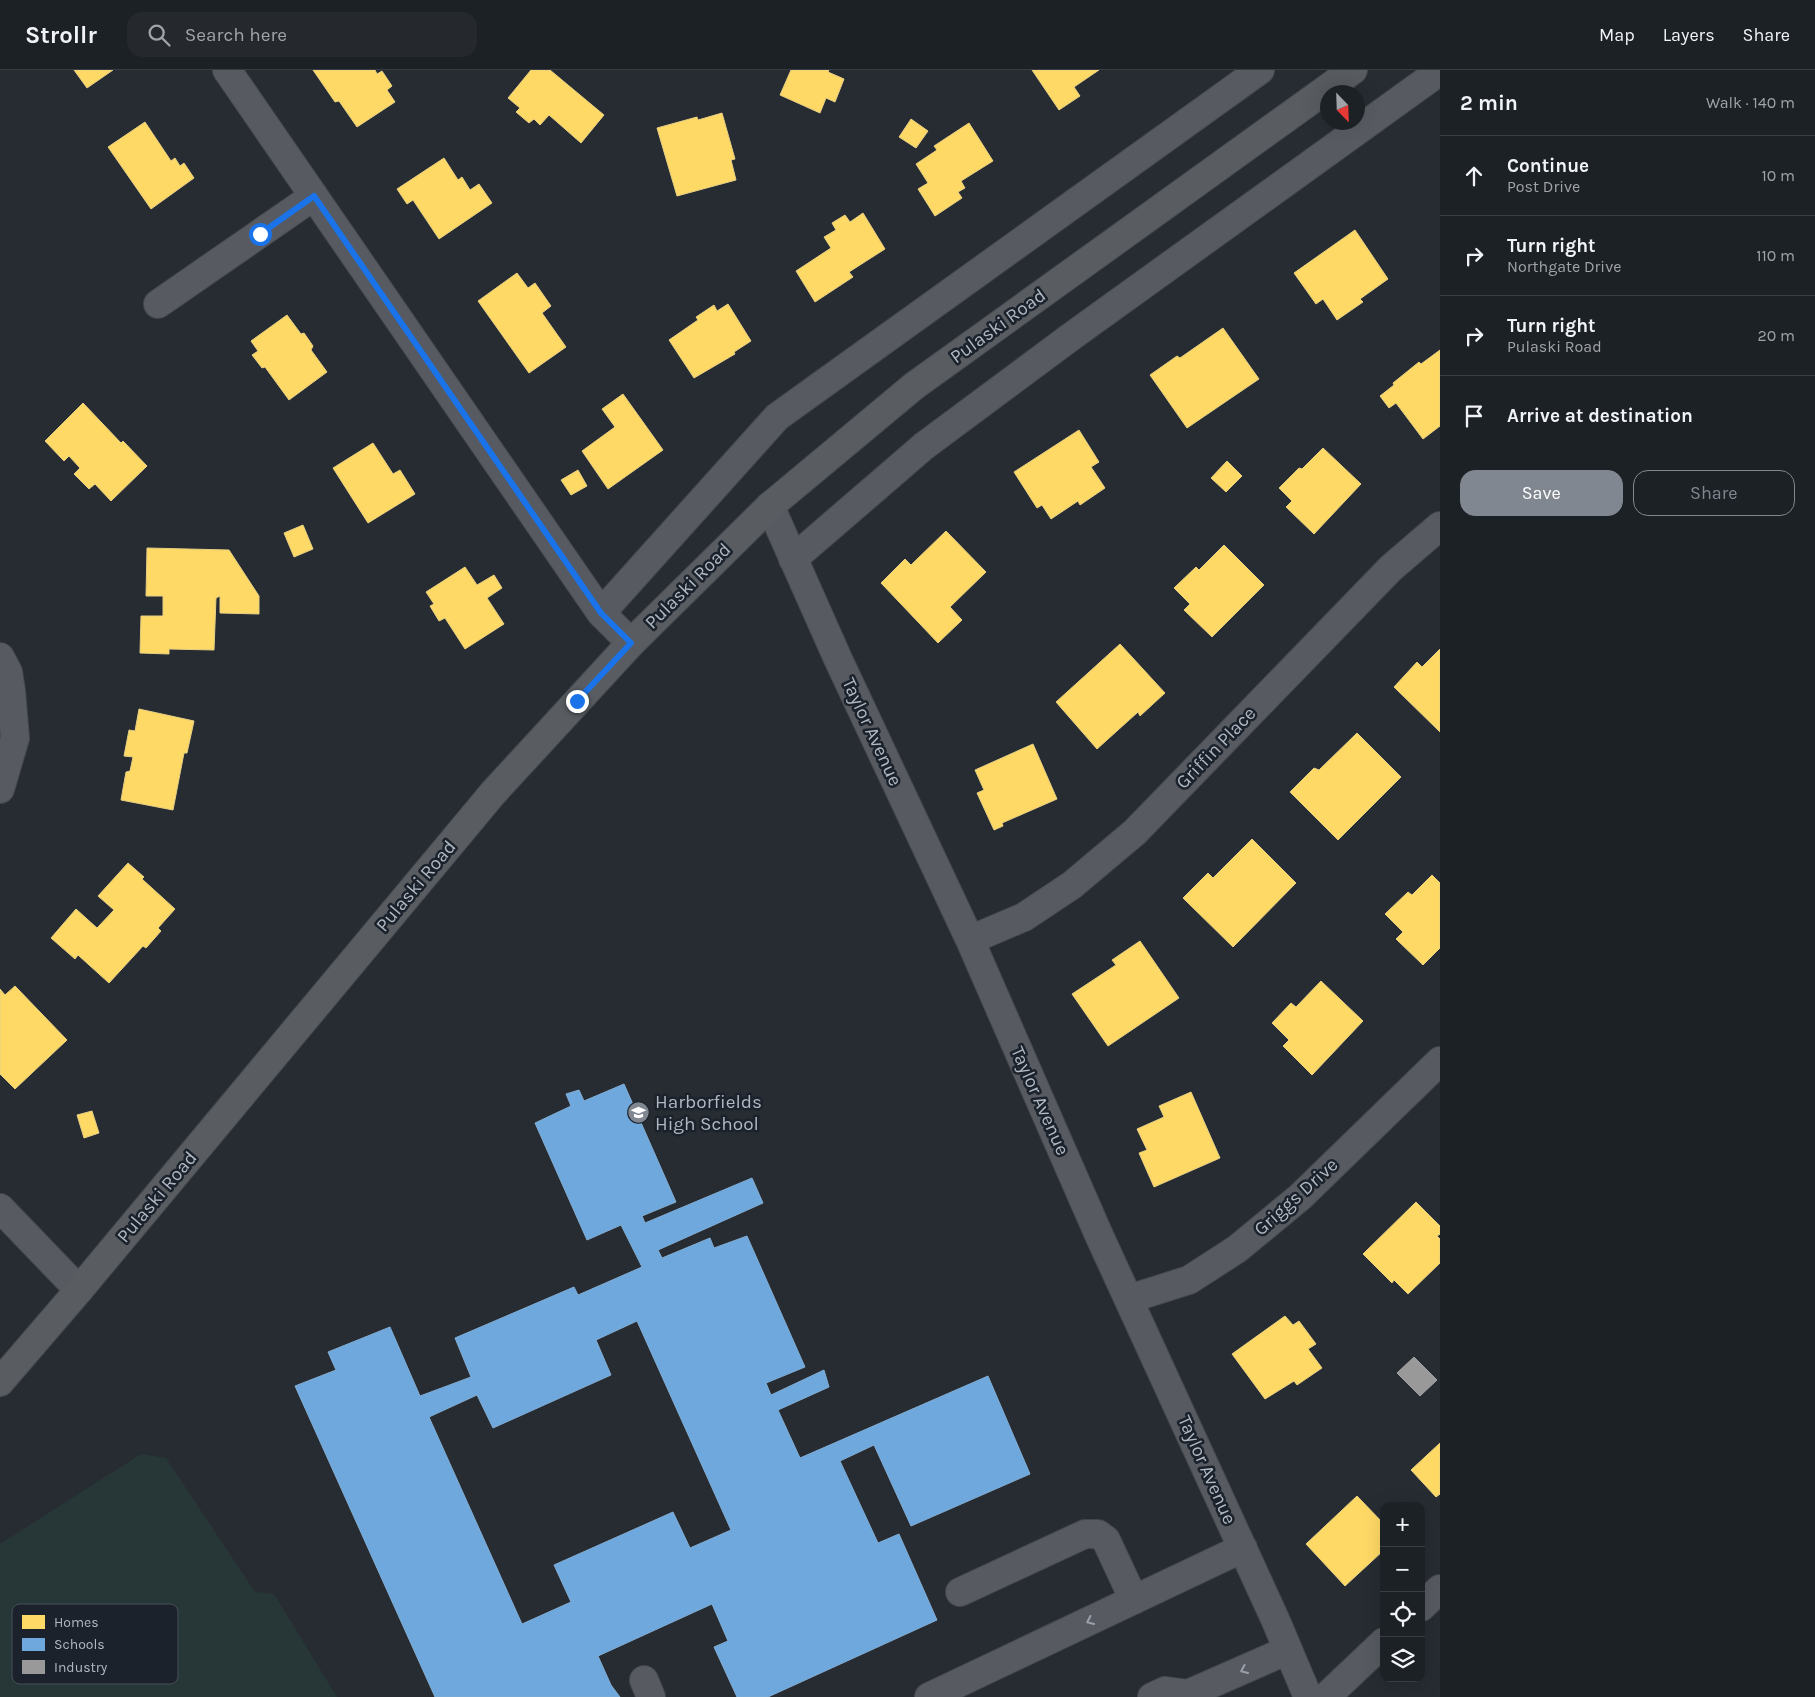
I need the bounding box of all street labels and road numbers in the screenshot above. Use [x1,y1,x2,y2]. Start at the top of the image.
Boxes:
street label: Pulaski Road [946,284,1050,368]
street label: Pulaski Road [640,538,736,634]
street label: Taylor Avenue [837,674,907,790]
street label: Griffin Place [1172,702,1260,794]
street label: Pulaski Road [371,836,461,936]
street label: Taylor Avenue [1006,1043,1074,1159]
street label: Pulaski Road [112,1147,202,1247]
street label: Griggs Drive [1250,1154,1342,1240]
street label: Taylor Avenue [1173,1412,1241,1528]

